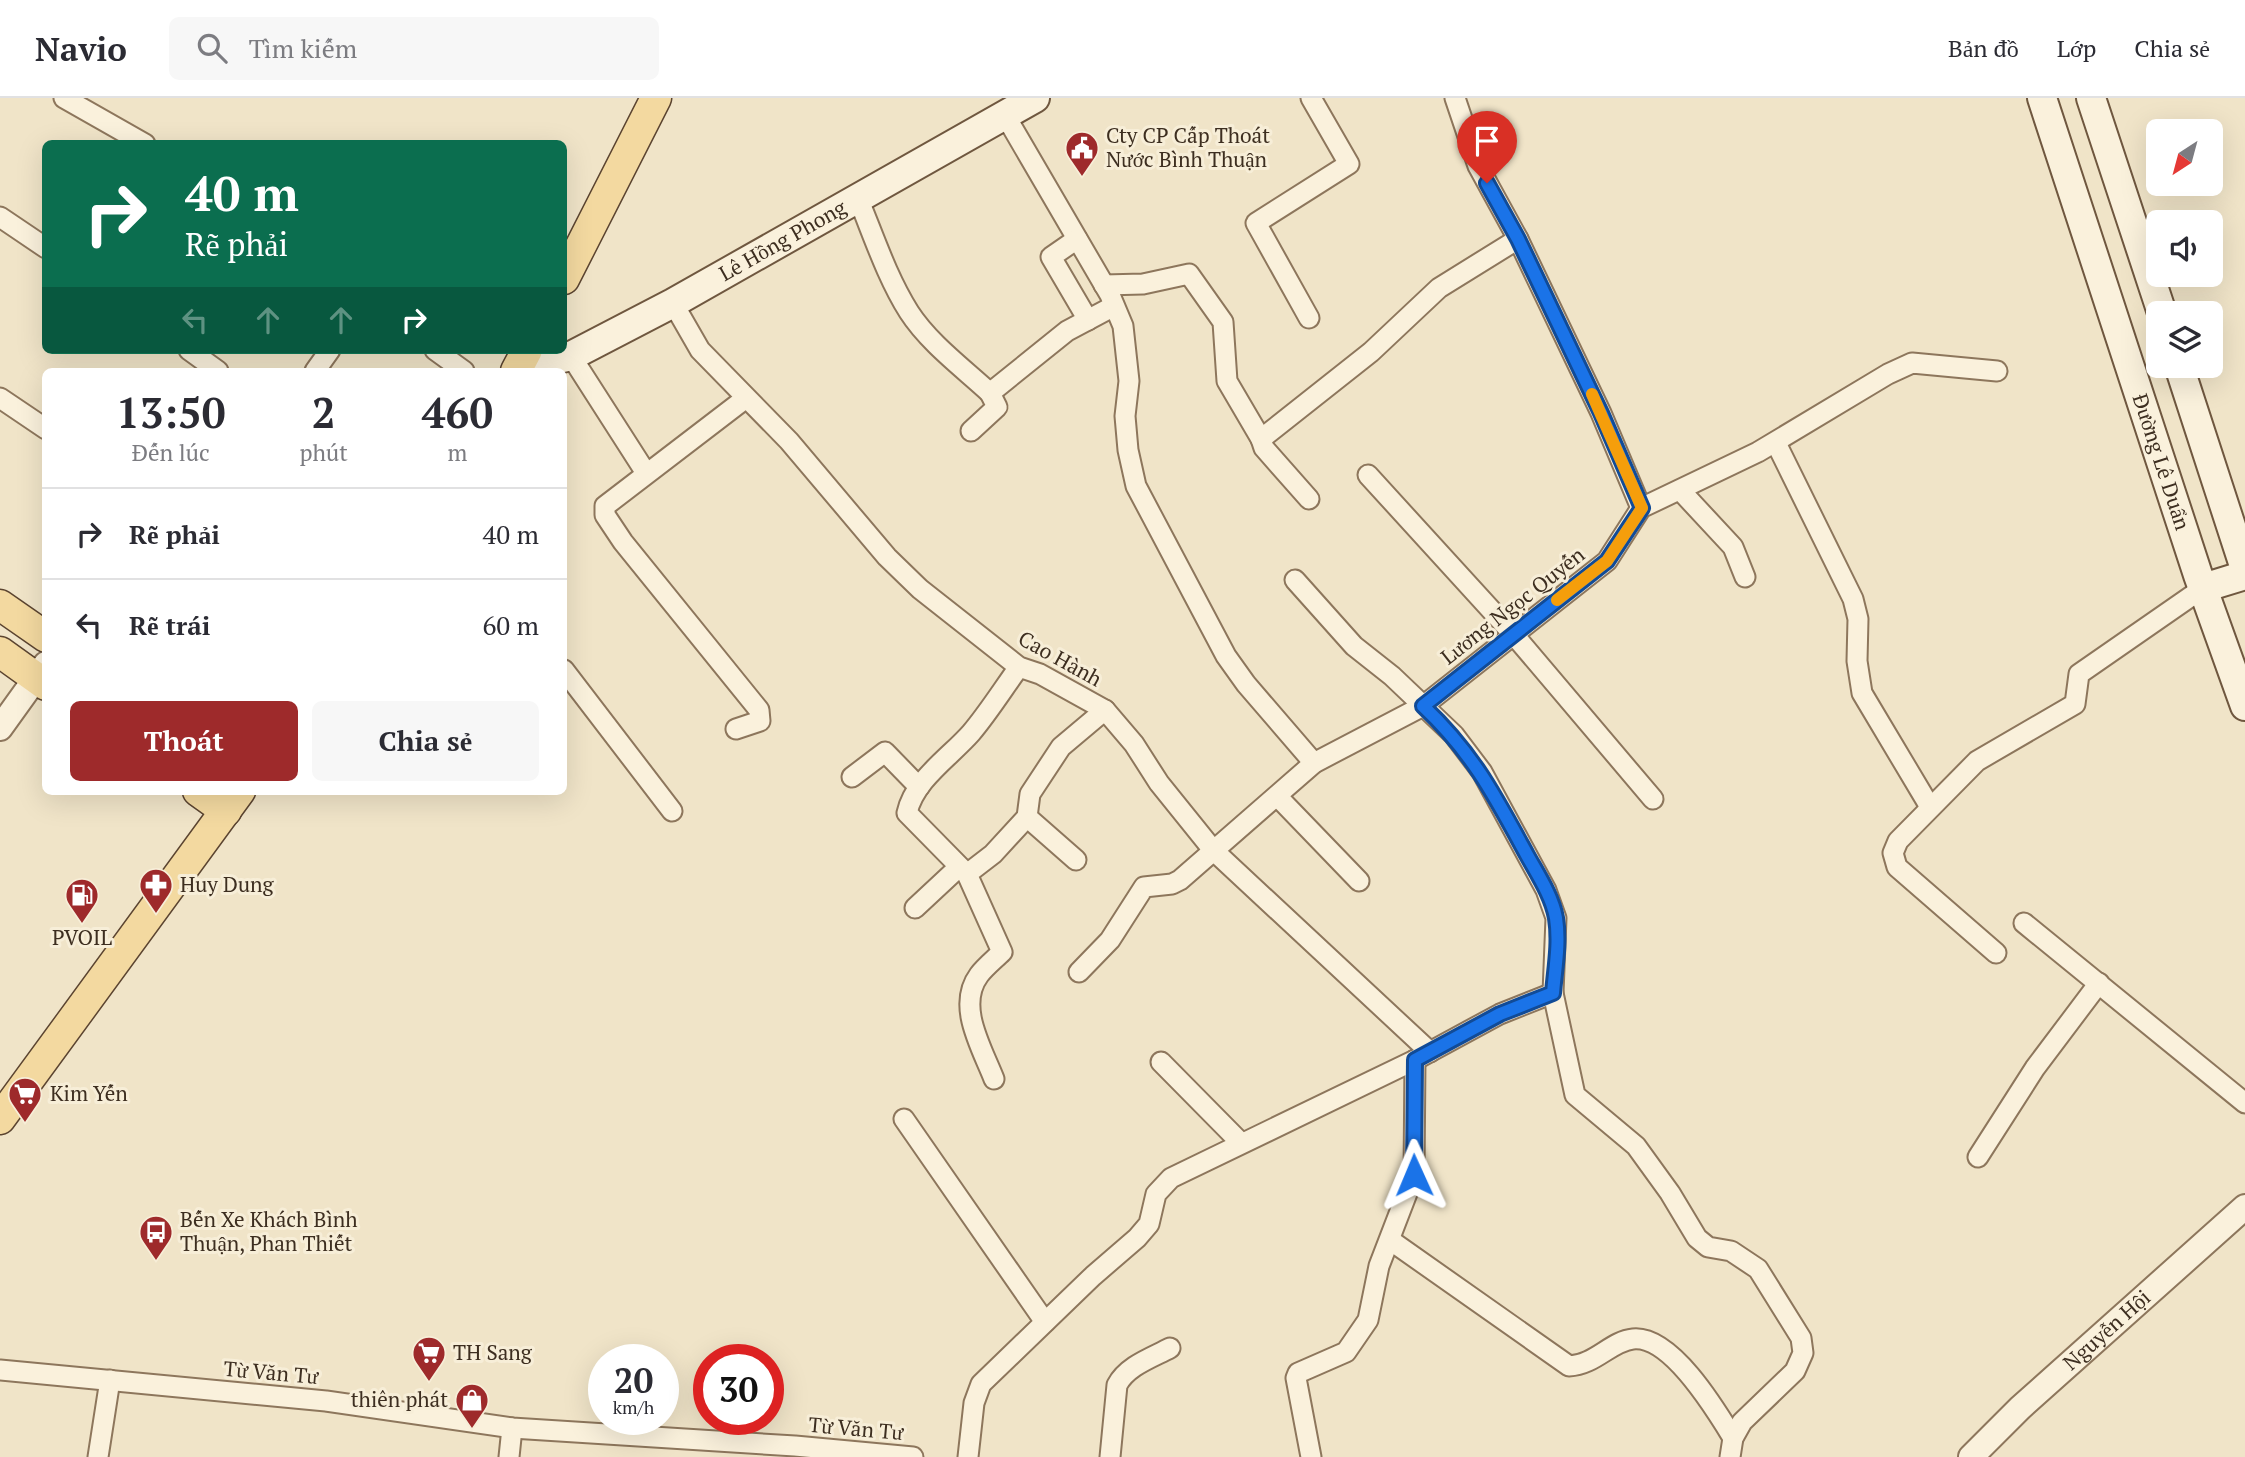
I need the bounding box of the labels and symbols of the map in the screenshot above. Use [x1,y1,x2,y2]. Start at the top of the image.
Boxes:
pin [1457,111,1517,183]
north arrow [2146,119,2222,196]
place label: Cty CP Cấp Thoát Nước Bình Thuận [1106,121,1270,173]
public building icon: Cty CP Cấp Thoát Nước Bình Thuận [1063,129,1101,178]
street label: Lê Hồng Phong [714,192,852,287]
street label: Đường Lê Duẩn [2127,390,2198,534]
street label: Lương Ngọc Quyến [1435,540,1590,670]
street label: Cao Hành [1014,624,1107,693]
pharmacy icon: Huy Dung [137,866,175,915]
place label: Huy Dung [180,870,274,898]
fuel station icon: PVOIL [63,876,101,925]
place label: PVOIL [52,923,112,951]
supermarket icon: Kim Yến [6,1075,44,1124]
place label: Kim Yến [50,1079,128,1107]
position arrow [1377,1138,1451,1212]
place label: Bến Xe Khách Bình Thuận, Phan Thiết [180,1205,358,1257]
bus stop icon: Bến Xe Khách Bình Thuận, Phan Thiết [137,1213,175,1262]
street label: Nguyễn Hội [2057,1283,2156,1376]
supermarket icon: TH Sang [410,1334,448,1383]
place label: TH Sang [453,1338,533,1366]
speed limit sign: 30 [693,1344,784,1435]
street label: Từ Văn Tư [223,1354,320,1390]
shop icon: thiên phát [453,1381,491,1430]
place label: thiên phát [351,1385,448,1413]
street label: Từ Văn Tư [808,1410,905,1446]

